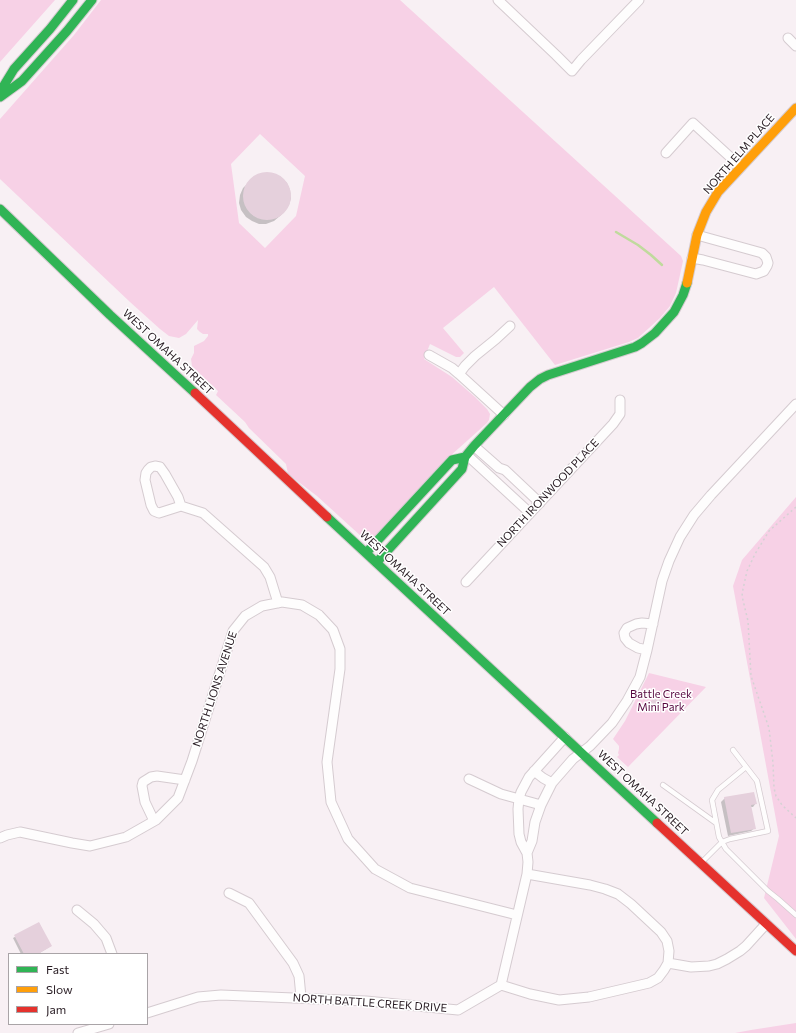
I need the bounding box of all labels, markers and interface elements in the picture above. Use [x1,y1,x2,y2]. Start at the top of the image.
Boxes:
street label: NORTH ELM PLACE [701,111,777,197]
street label: WEST OMAHA STREET [120,307,216,397]
street label: NORTH IRONWOOD PLACE [494,436,602,550]
street label: WEST OMAHA STREET [357,528,453,618]
street label: NORTH LIONS AVENUE [190,630,240,748]
park label: Battle Creek Mini Park [630,687,692,713]
street label: WEST OMAHA STREET [595,748,691,838]
legend [8,953,148,1025]
text: Fast [46,962,69,976]
text: Slow [46,982,73,996]
street label: NORTH BATTLE CREEK DRIVE [292,991,448,1015]
text: Jam [46,1002,66,1016]

